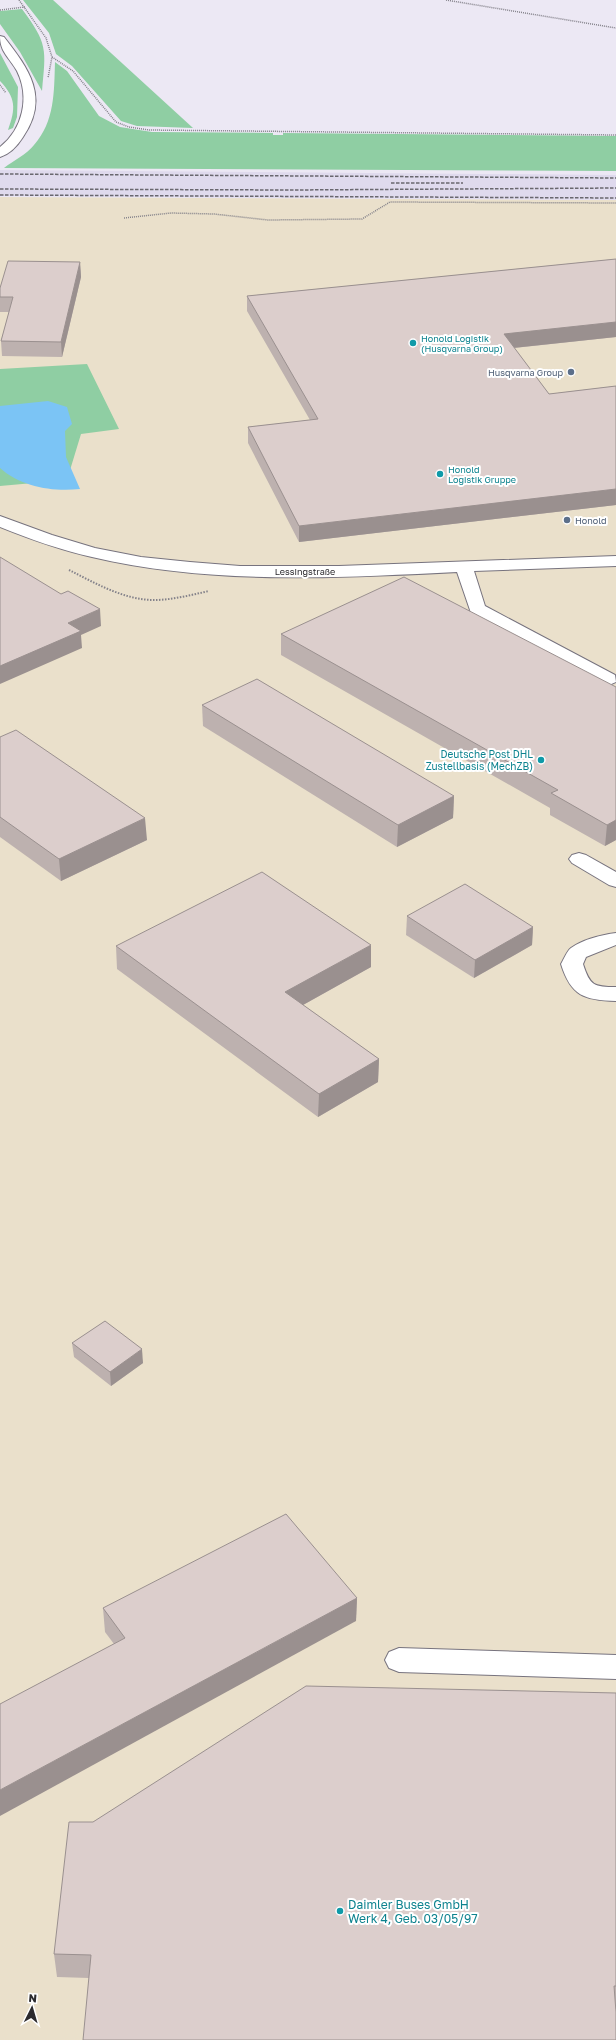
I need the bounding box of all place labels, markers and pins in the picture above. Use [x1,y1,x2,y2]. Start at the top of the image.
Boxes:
place label: Honold Logistik (Husqvarna Group) [421,333,503,354]
marker: Honold Logistik (Husqvarna Group) [408,338,418,348]
place label: Husqvarna Group [488,367,563,378]
marker: Husqvarna Group [566,367,576,377]
place label: Honold Logistik Gruppe [448,464,516,485]
marker: Honold Logistik Gruppe [435,469,445,479]
marker: Honold [562,515,572,525]
place label: Honold [575,515,607,526]
place label: Deutsche Post DHL Zustellbasis (MechZB) [426,748,533,772]
marker: Deutsche Post DHL Zustellbasis (MechZB) [536,755,546,765]
place label: Daimler Buses GmbH Werk 4, Geb. 03/05/97 [348,1897,478,1926]
marker: Daimler Buses GmbH Werk 4, Geb. 03/05/97 [335,1906,345,1916]

